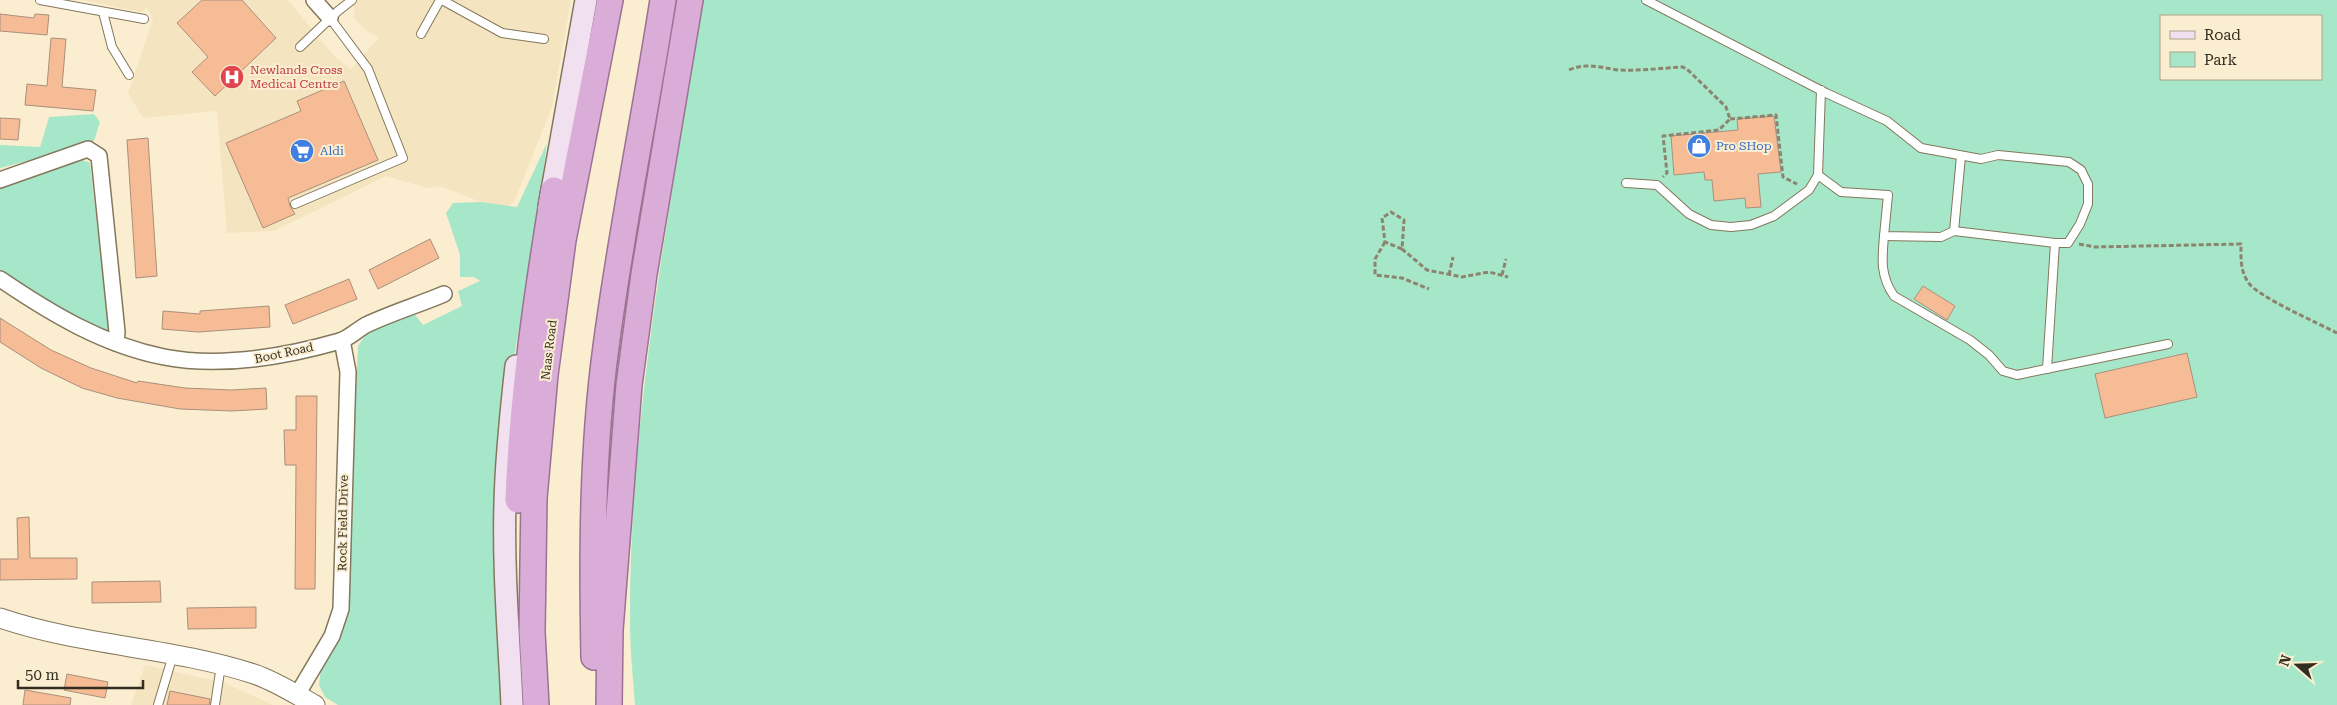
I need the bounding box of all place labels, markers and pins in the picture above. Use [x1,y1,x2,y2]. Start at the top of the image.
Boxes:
place label: Newlands Cross Medical Centre [250,63,343,91]
hospital icon: Newlands Cross Medical Centre [219,64,245,90]
shop icon: Pro SHop [1686,133,1712,159]
supermarket icon: Aldi [289,138,315,164]
place label: Pro SHop [1716,139,1772,153]
place label: Aldi [320,144,344,158]

